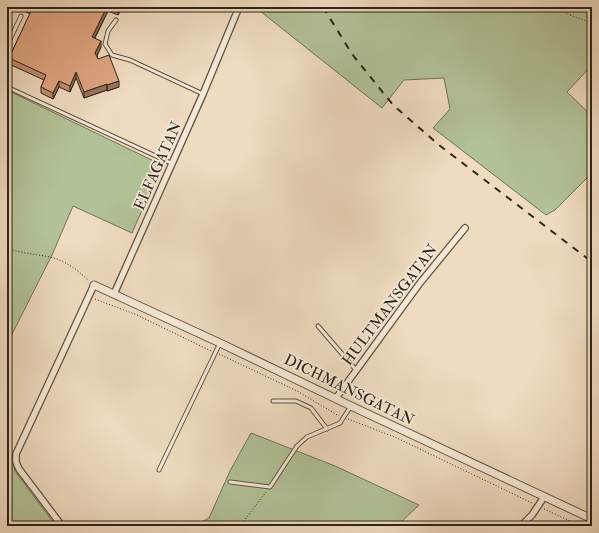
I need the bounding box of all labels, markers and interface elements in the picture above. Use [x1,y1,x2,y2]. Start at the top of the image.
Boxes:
street label: ELFAGATAN [130,118,186,213]
street label: HULTMANSGATAN [338,240,442,369]
street label: DICHMANSGATAN [281,350,418,430]

